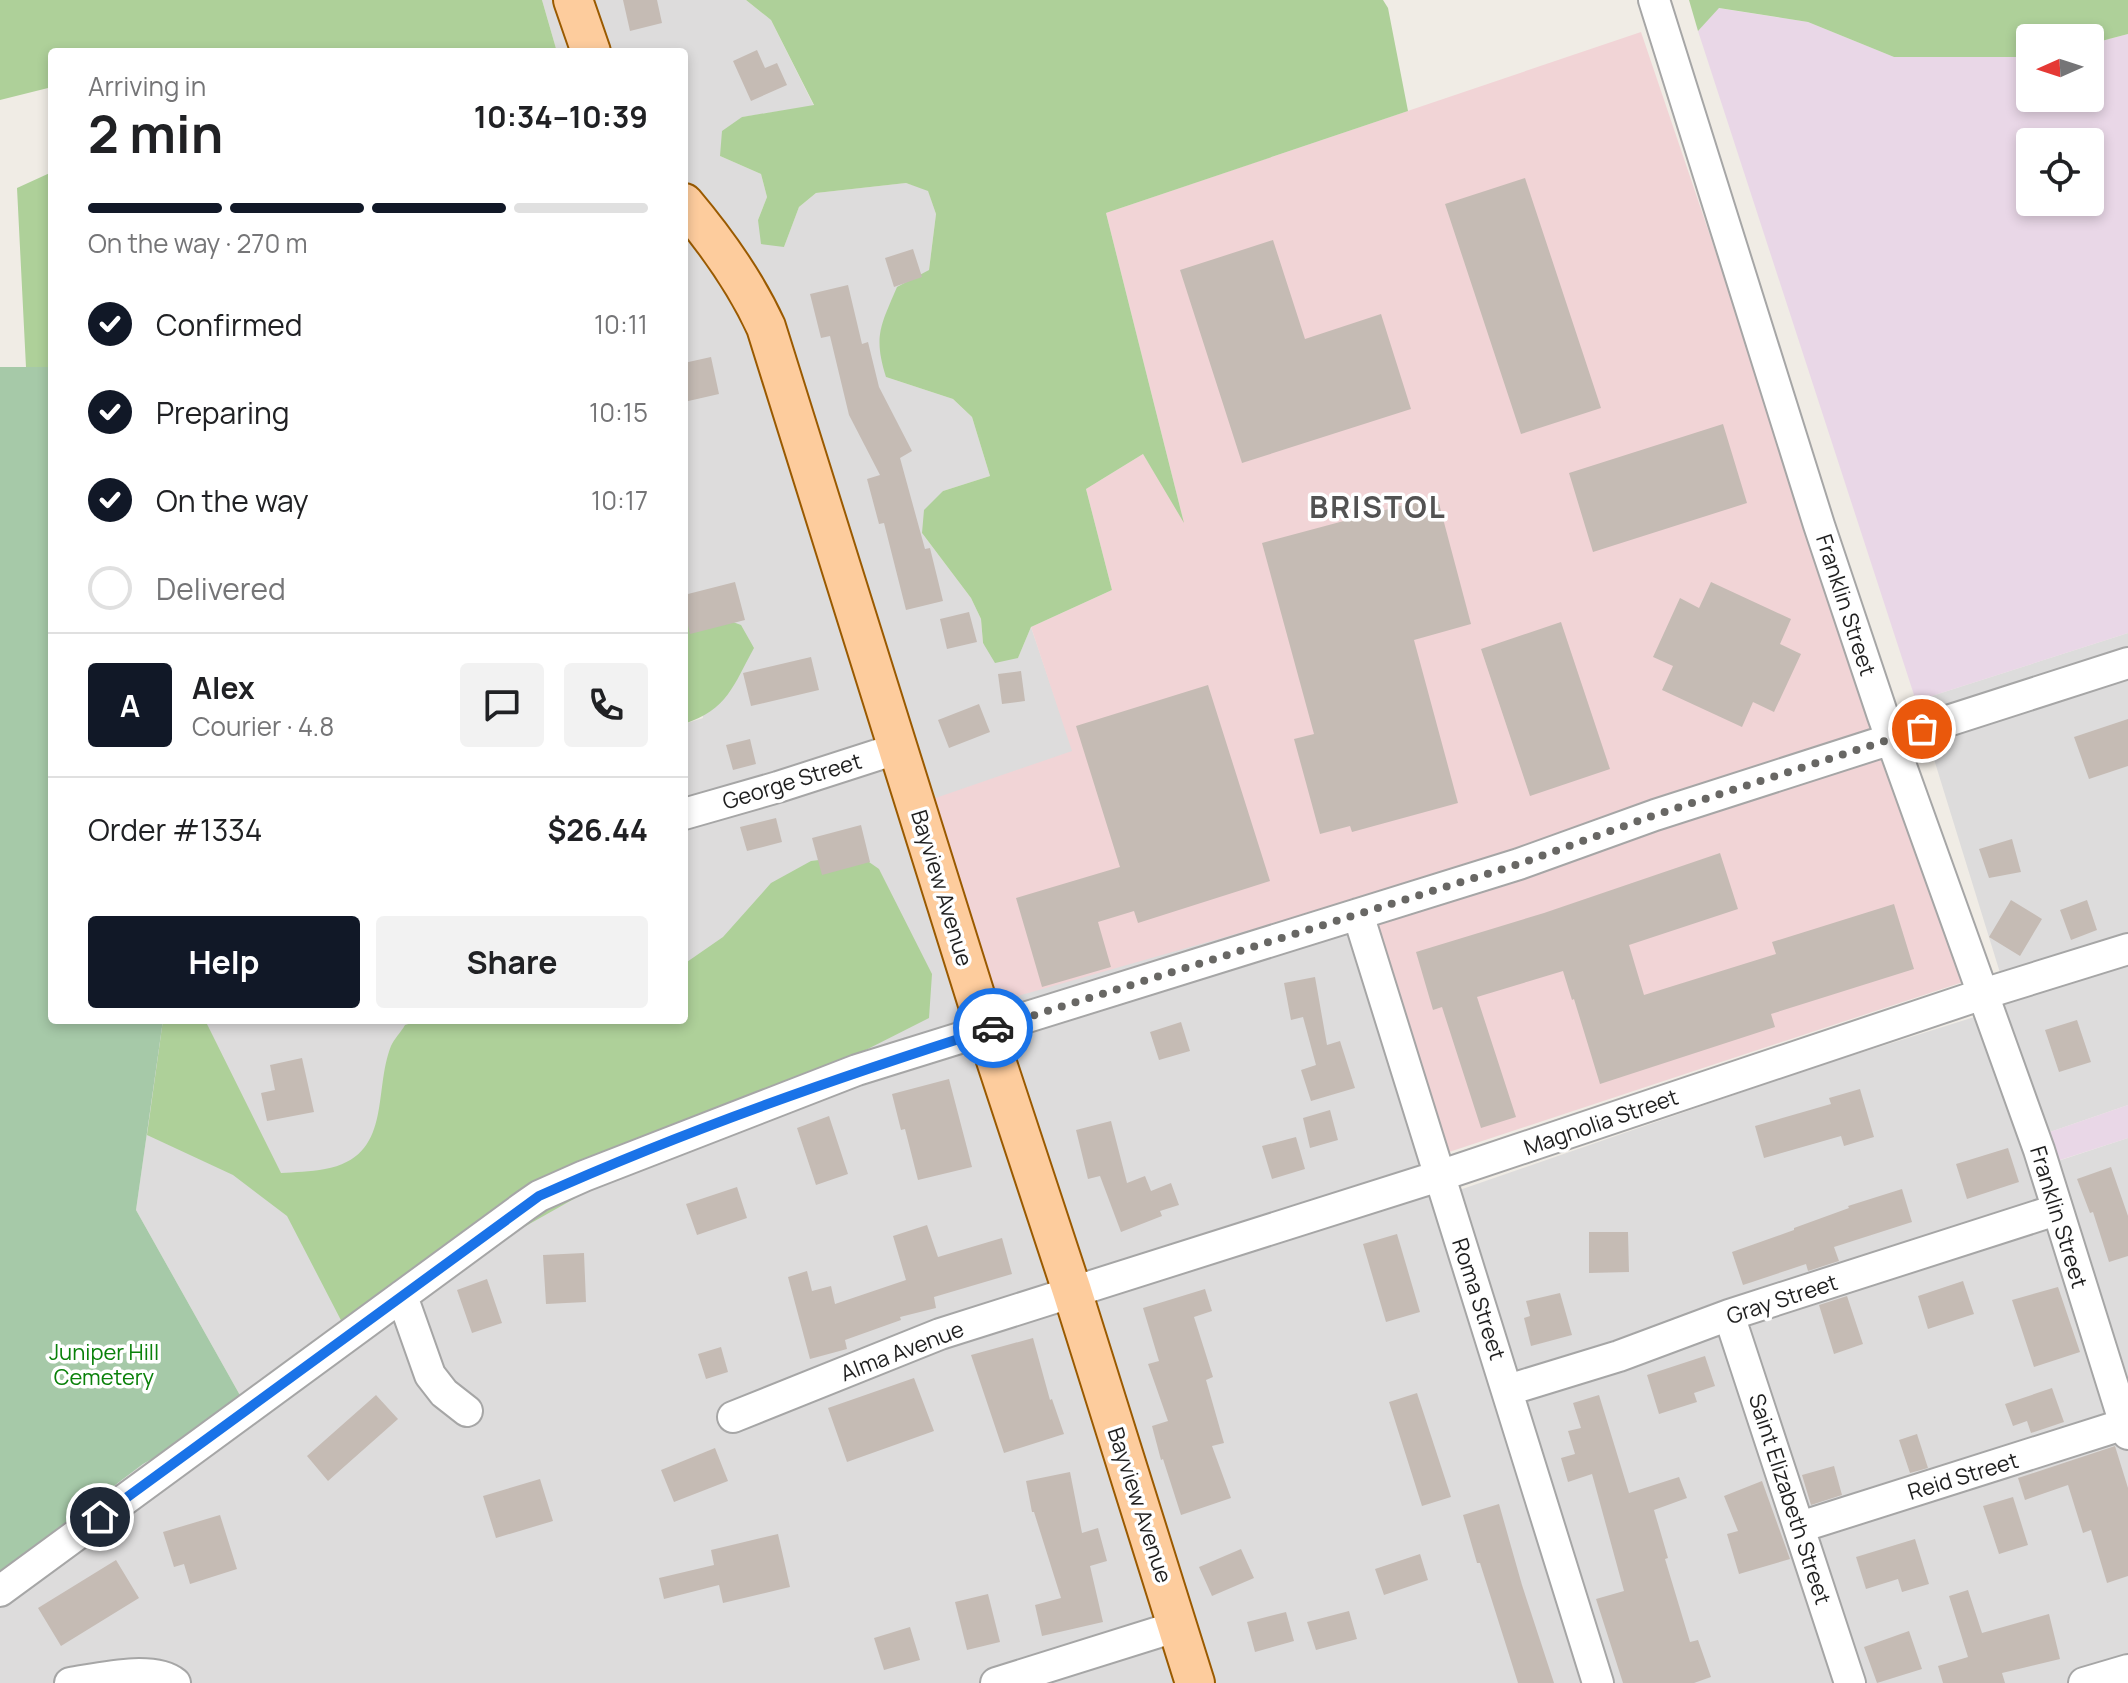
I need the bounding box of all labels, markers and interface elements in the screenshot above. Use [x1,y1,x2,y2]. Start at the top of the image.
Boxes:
north arrow [2016,24,2104,112]
map controls [2016,24,2104,216]
text: Arriving in [88,68,206,104]
text: 10:34–10:39 [474,96,648,137]
text: 2 min [88,98,223,169]
button: locate [2016,128,2104,216]
text: On the way · 270 m [88,225,308,261]
icon: check [88,302,132,346]
text: Confirmed [156,304,303,345]
text: 10:11 [594,306,648,342]
icon: check [88,390,132,434]
text: Preparing [156,392,290,433]
text: 10:15 [589,394,648,430]
icon: check [88,478,132,522]
text: On the way [156,480,309,521]
text: 10:17 [591,482,648,518]
district label: BRISTOL [1309,486,1447,527]
street label: Franklin Street [1809,530,1883,680]
text: Delivered [156,568,286,609]
button: chat [460,663,544,747]
button: phone [564,663,648,747]
text: Alex [192,667,255,708]
text: A [120,685,140,726]
pin [1888,695,1956,763]
icon: bag [1900,707,1944,751]
text: Courier · 4.8 [192,708,334,744]
street label: George Street [719,746,865,816]
street label: Bayview Avenue [904,806,980,970]
text: Order #1334 [88,809,263,850]
text: $26.44 [547,809,648,850]
button: Help [88,916,360,1008]
button: Share [376,916,648,1008]
courier [953,988,1033,1068]
icon: car [971,1006,1015,1050]
street label: Magnolia Street [1520,1082,1682,1162]
street label: Franklin Street [2023,1142,2095,1292]
street label: Roma Street [1445,1234,1513,1364]
street label: Gray Street [1723,1267,1842,1331]
street label: Alma Avenue [836,1314,968,1388]
park label: Juniper Hill Cemetery [49,1337,159,1392]
street label: Saint Elizabeth Street [1742,1390,1838,1608]
street label: Bayview Avenue [1101,1423,1179,1587]
street label: Reid Street [1904,1445,2022,1507]
pin [66,1483,134,1551]
icon: home [78,1495,122,1539]

